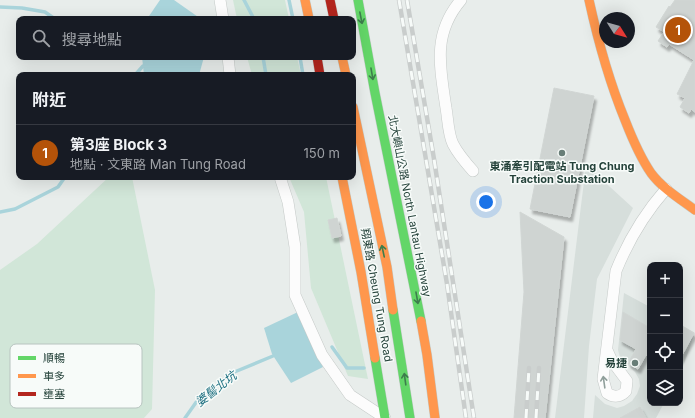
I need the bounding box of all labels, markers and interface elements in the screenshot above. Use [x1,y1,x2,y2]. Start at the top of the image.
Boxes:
one-way arrow [358,11,366,24]
north arrow [599,12,635,48]
pin: 1 [665,15,691,45]
search box [16,16,356,60]
icon: search [30,27,52,49]
text: 搜尋地點 [62,30,122,49]
one-way arrow [368,67,376,80]
text: 附近 [32,90,66,110]
street label: 北大嶼山公路 North Lantau Highway [385,114,435,298]
text: 第3座 Block 3 [70,135,167,154]
text: 1 [42,145,48,161]
text: 150 m [304,145,340,161]
marker: 東涌牽引配電站 Tung Chung Traction Substation [557,148,567,158]
text: 地點 · 文東路 Man Tung Road [70,156,246,172]
place label: 東涌牽引配電站 Tung Chung Traction Substation [489,159,635,186]
your location [476,192,496,212]
street label: 翔東路 Cheung Tung Road [358,227,396,363]
one-way arrow [379,245,387,258]
map controls [647,262,683,406]
button: + [647,262,683,298]
one-way arrow [413,291,421,304]
button: − [647,298,683,334]
button: locate [647,334,683,370]
legend [10,344,142,408]
text: 順暢 [43,351,65,365]
place label: 易捷 [605,356,627,370]
marker: 易捷 [630,358,640,368]
water label: 婆髻北坑 [192,367,241,409]
text: 車多 [43,369,65,383]
button: layers [647,370,683,406]
one-way arrow [401,373,409,386]
one-way arrow [600,376,608,389]
text: 壅塞 [43,387,65,401]

